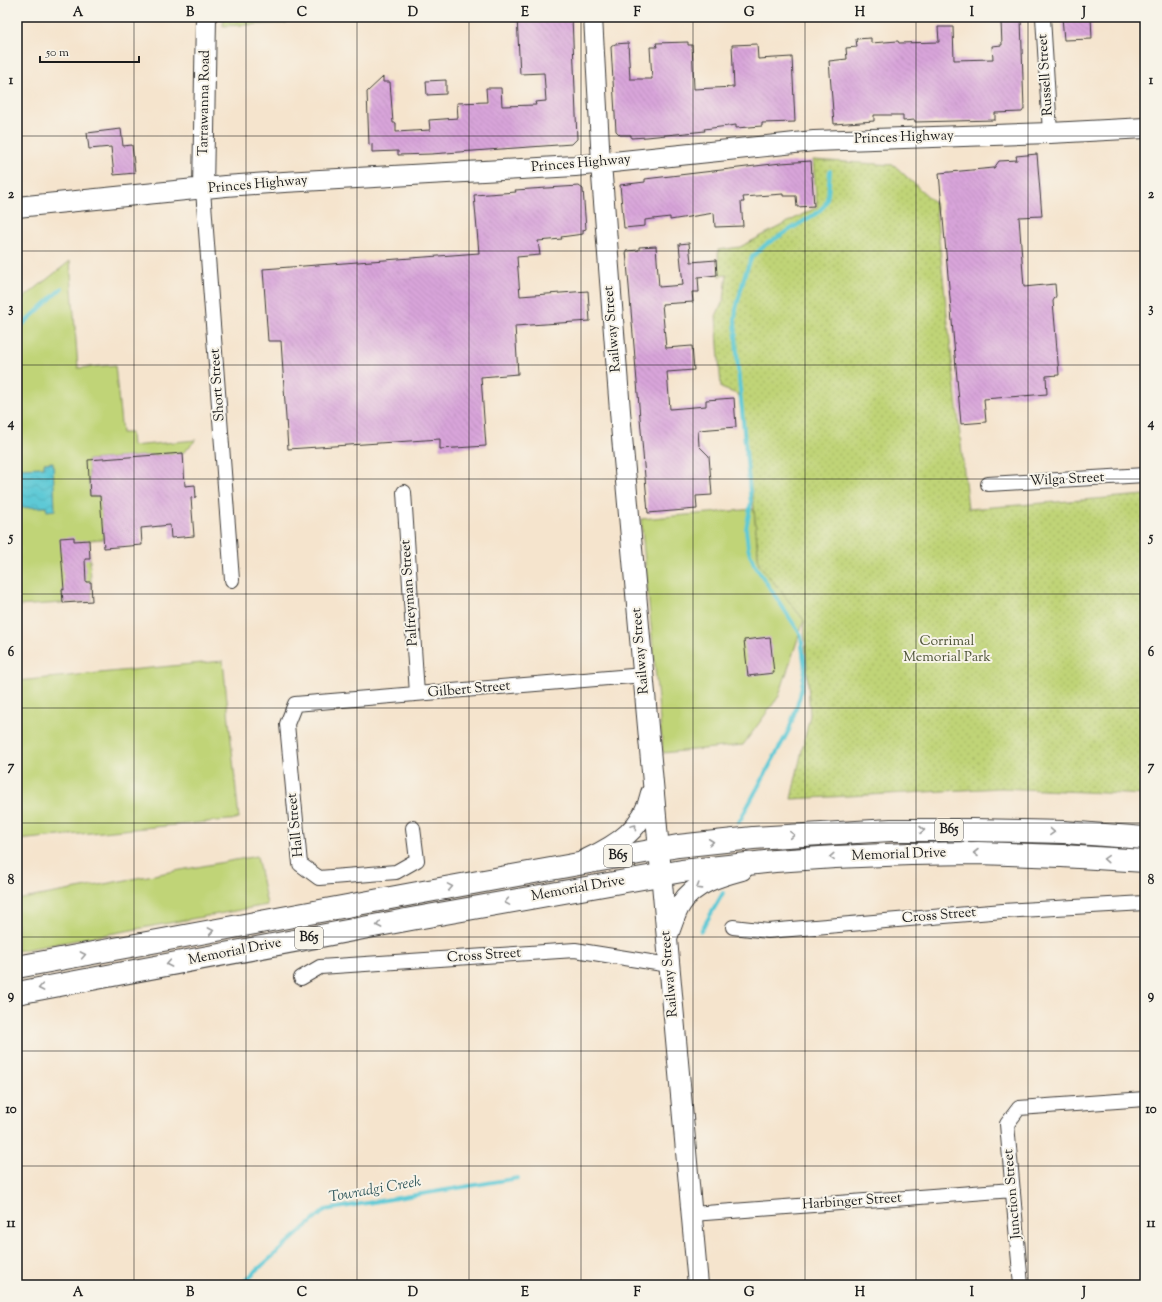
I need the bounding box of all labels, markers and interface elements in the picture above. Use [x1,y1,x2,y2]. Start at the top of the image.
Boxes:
text: A [73,4,84,22]
text: B [186,4,195,22]
text: C [297,4,307,22]
text: D [408,4,418,22]
text: E [521,4,529,22]
text: F [633,4,641,22]
text: G [744,4,755,22]
text: H [855,4,866,22]
text: I [970,4,975,22]
text: J [1081,4,1086,22]
street label: Russell Street [1033,33,1059,117]
scale bar [40,38,139,64]
text: 50 m [45,44,69,62]
street label: Tarrawanna Road [194,50,216,156]
text: 1 [9,72,14,90]
text: 1 [1149,72,1154,90]
street label: Princes Highway [854,126,954,150]
street label: Princes Highway [530,150,632,178]
street label: Princes Highway [207,171,309,199]
text: 2 [8,186,15,204]
text: 2 [1148,186,1155,204]
street label: Railway Street [599,285,627,373]
text: 3 [8,300,14,318]
text: 3 [1148,300,1154,318]
street label: Short Street [205,348,231,422]
text: 4 [7,415,15,433]
text: 4 [1147,415,1155,433]
street label: Wilga Street [1029,468,1105,492]
text: 5 [8,529,14,547]
text: 5 [1148,529,1154,547]
street label: Palfreyman Street [396,539,424,647]
street label: Railway Street [627,607,655,695]
park label: Corrimal Memorial Park [903,632,991,668]
text: 6 [8,644,15,662]
text: 6 [1148,644,1155,662]
street label: Gilbert Street [427,676,511,704]
text: 7 [8,758,15,776]
text: 7 [1148,758,1155,776]
street label: Hall Street [283,792,309,858]
road number: B65 [935,819,963,841]
one-way arrow [630,825,637,832]
one-way arrow [919,826,925,834]
one-way arrow [1049,828,1055,836]
one-way arrow [789,831,795,840]
one-way arrow [708,838,714,847]
street label: Memorial Drive [851,843,947,867]
road number: B65 [604,845,632,867]
one-way arrow [973,849,979,857]
one-way arrow [829,852,835,861]
one-way arrow [1103,854,1109,863]
street label: Memorial Drive [530,871,626,907]
text: 8 [8,872,15,890]
text: 8 [1148,872,1155,890]
one-way arrow [696,882,703,890]
one-way arrow [447,883,453,891]
one-way arrow [504,897,510,905]
street label: Cross Street [901,903,977,929]
one-way arrow [376,920,382,929]
road number: B65 [295,927,323,949]
one-way arrow [208,928,214,936]
street label: Railway Street [656,930,684,1018]
street label: Memorial Drive [187,933,283,971]
street label: Cross Street [446,943,522,969]
one-way arrow [80,951,86,960]
one-way arrow [166,960,172,968]
one-way arrow [38,983,44,992]
text: 9 [8,987,15,1005]
text: 9 [1148,987,1155,1005]
text: 10 [5,1101,17,1119]
text: 10 [1145,1101,1157,1119]
street label: Junction Street [999,1148,1027,1241]
water label: Towradgi Creek [327,1172,423,1208]
street label: Harbinger Street [801,1189,903,1215]
text: 11 [7,1215,16,1233]
text: 11 [1147,1215,1156,1233]
text: A [73,1284,84,1302]
text: B [186,1284,195,1302]
text: C [297,1284,307,1302]
text: D [408,1284,418,1302]
text: E [521,1284,529,1302]
text: F [633,1284,641,1302]
text: G [744,1284,755,1302]
text: H [855,1284,866,1302]
text: I [970,1284,975,1302]
text: J [1081,1284,1086,1302]

